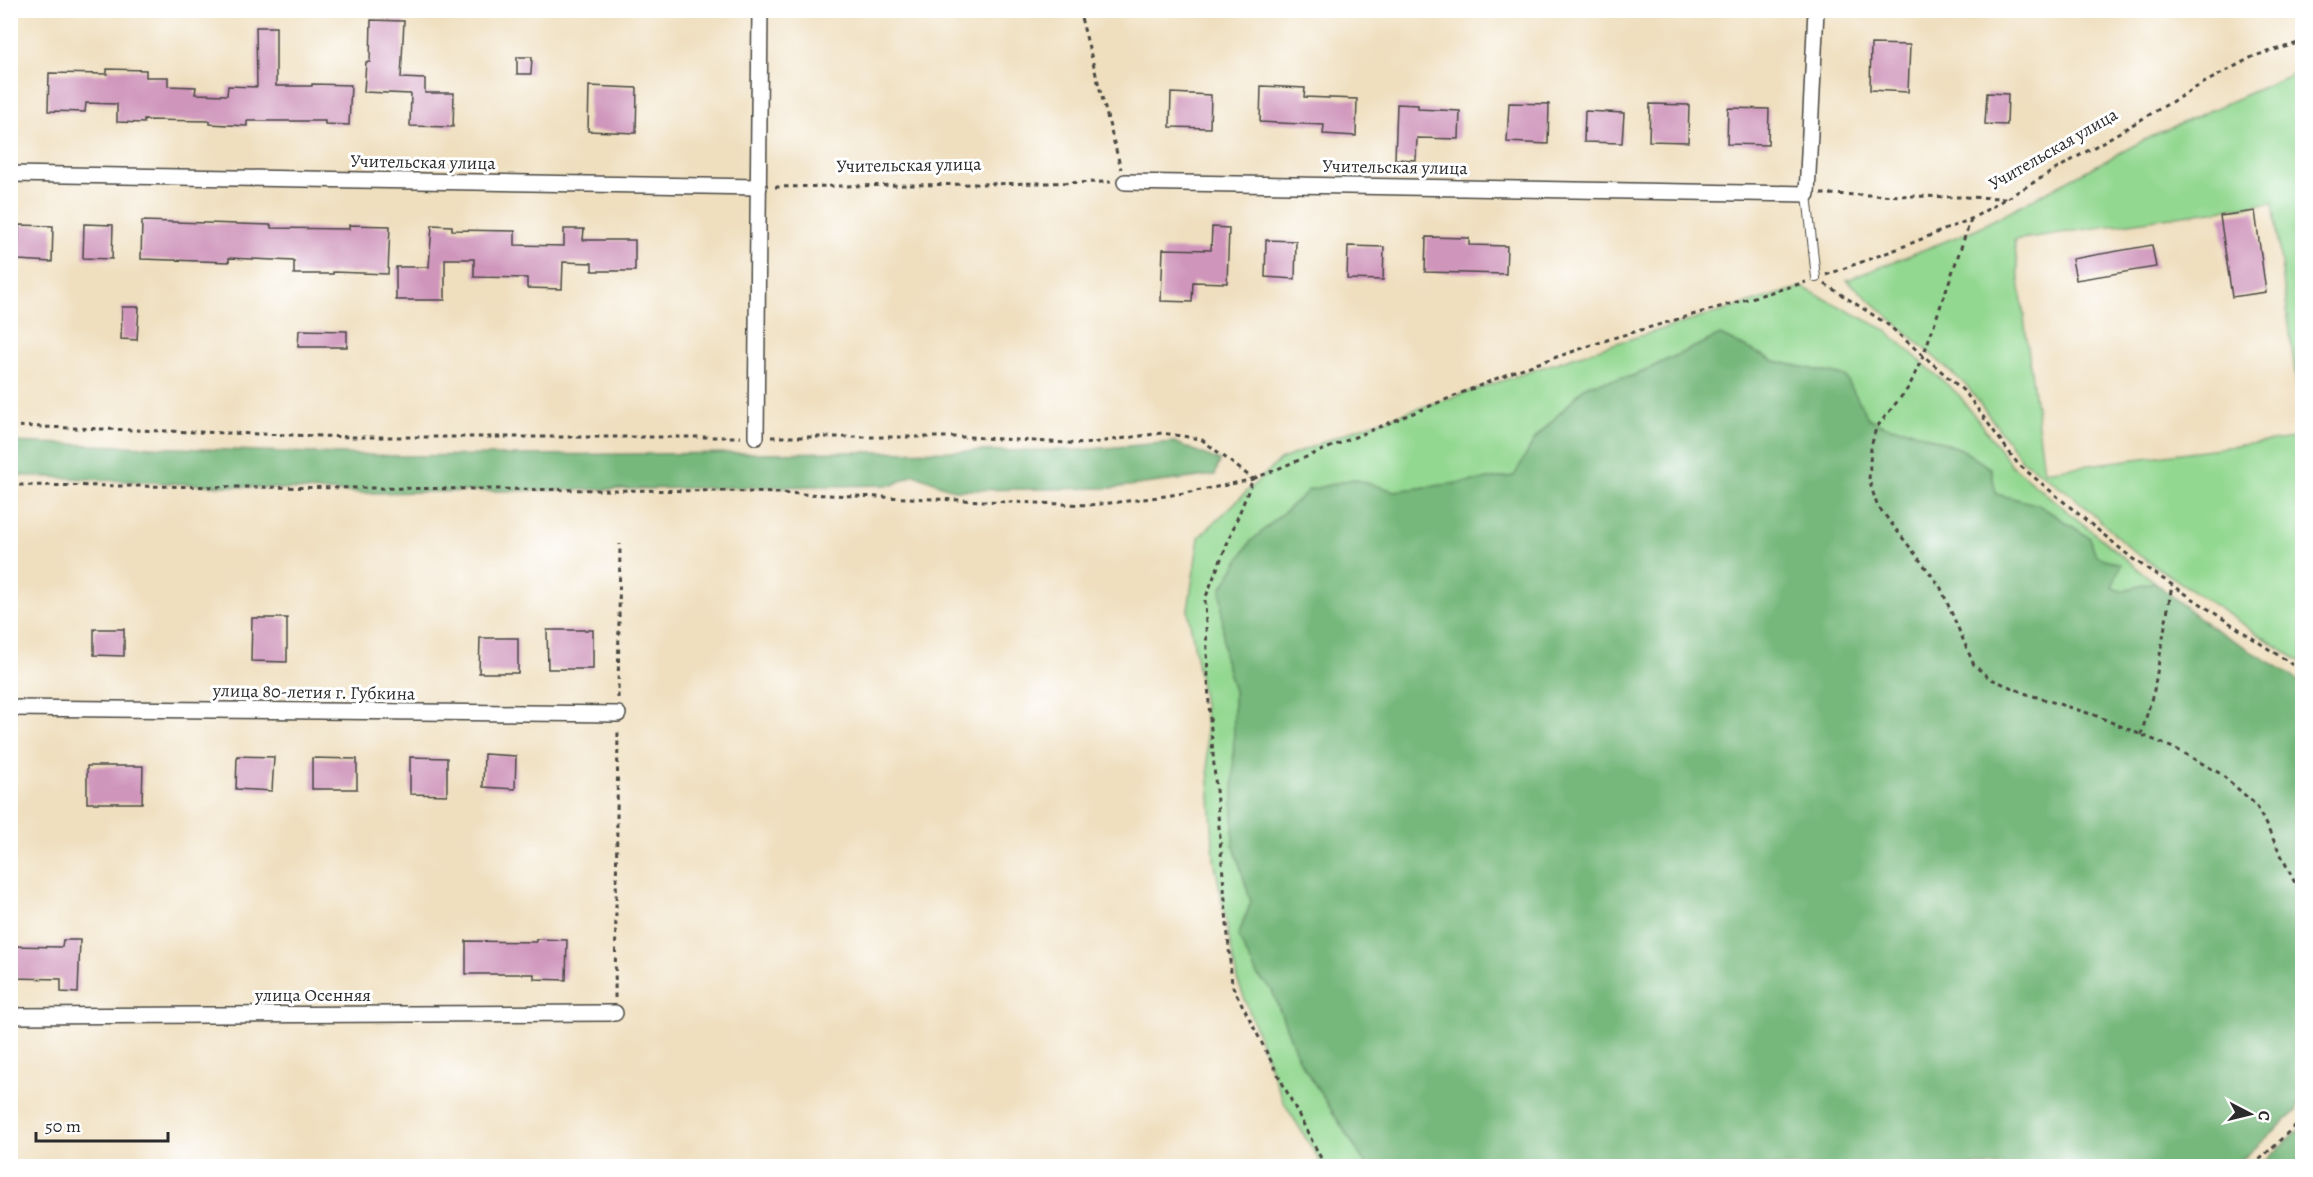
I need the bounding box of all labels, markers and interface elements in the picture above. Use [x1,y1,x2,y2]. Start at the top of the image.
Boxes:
street label: Учительская улица [1984,102,2122,196]
street label: Учительская улица [350,149,496,175]
street label: Учительская улица [836,152,982,178]
street label: Учительская улица [1322,154,1468,180]
street label: улица 80-летия г. Губкина [212,678,416,706]
street label: улица Осенняя [254,983,371,1007]
north arrow [2220,1084,2280,1144]
scale bar [36,1105,168,1143]
text: С [2252,1109,2275,1122]
text: 50 m [45,1114,81,1138]

